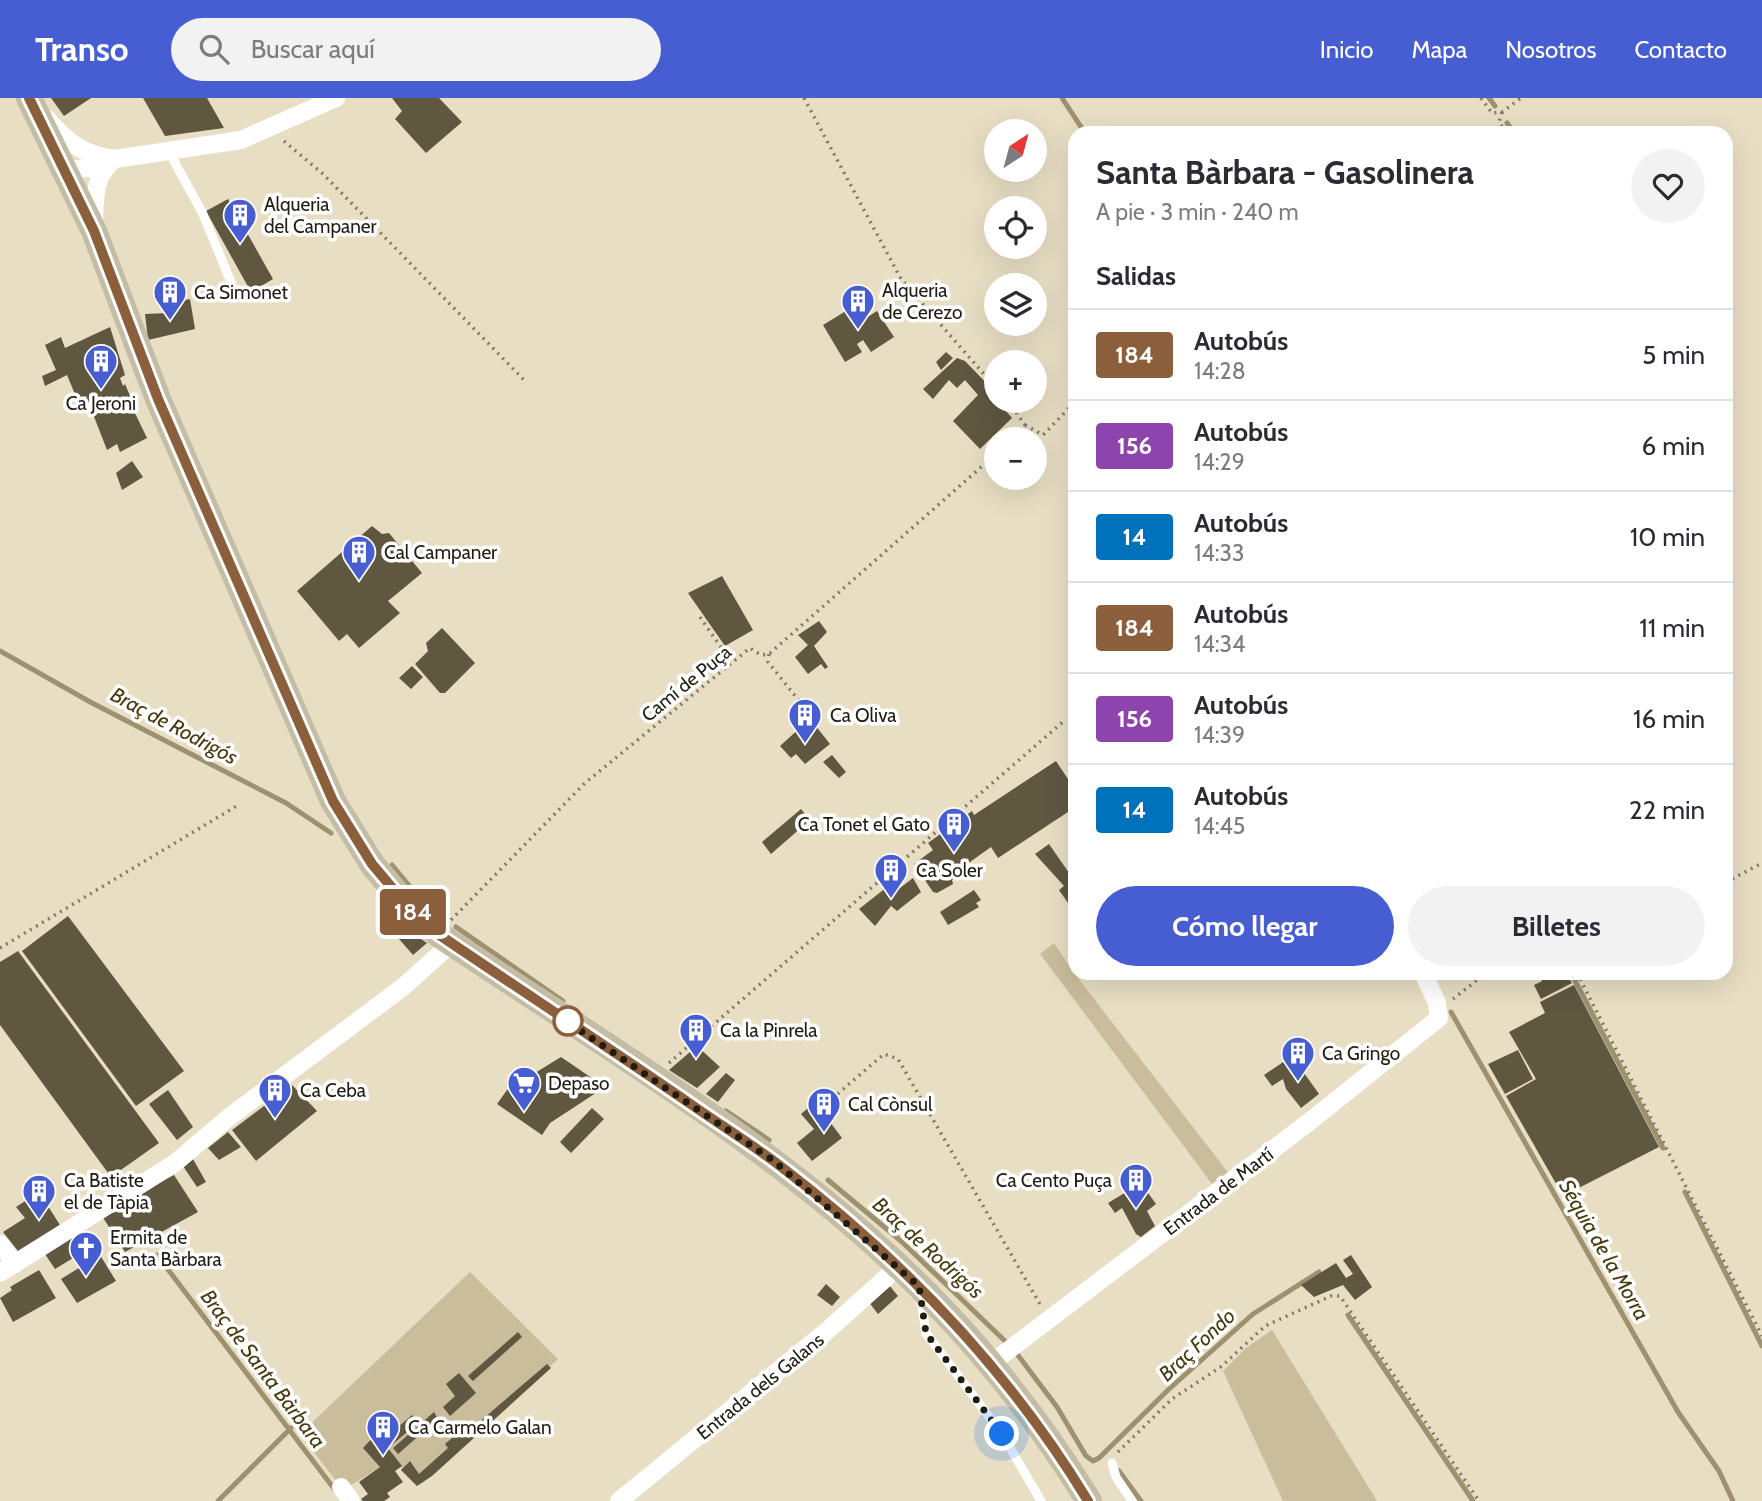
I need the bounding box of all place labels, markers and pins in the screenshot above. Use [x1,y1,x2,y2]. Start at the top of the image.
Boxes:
place label: Alqueria del Campaner [264,193,377,238]
building icon: Alqueria del Campaner [221,196,259,245]
building icon: Ca Simonet [151,273,189,322]
place label: Alqueria de Cerezo [882,279,962,324]
place label: Ca Simonet [194,281,289,304]
building icon: Alqueria de Cerezo [839,282,877,331]
building icon: Ca Jeroni [82,342,120,391]
place label: Ca Jeroni [66,392,136,415]
building icon: Cal Campaner [340,533,378,582]
place label: Cal Campaner [384,541,497,564]
building icon: Ca Oliva [786,696,824,745]
place label: Ca Oliva [830,704,896,727]
building icon: Ca Tonet el Gato [935,805,973,854]
place label: Ca Tonet el Gato [798,813,930,836]
building icon: Ca Soler [872,851,910,900]
place label: Ca Soler [916,859,983,882]
unlabelled marker [553,1006,583,1036]
building icon: Ca la Pinrela [677,1011,715,1060]
place label: Ca la Pinrela [720,1019,817,1042]
building icon: Ca Gringo [1279,1034,1317,1083]
place label: Ca Gringo [1322,1042,1400,1065]
supermarket icon: Depaso [505,1064,543,1113]
building icon: Ca Ceba [256,1071,294,1120]
place label: Depaso [548,1072,609,1095]
place label: Ca Ceba [300,1079,366,1102]
building icon: Cal Cònsul [805,1085,843,1134]
place label: Cal Cònsul [848,1093,933,1116]
building icon: Ca Cento Puça [1117,1161,1155,1210]
place label: Ca Batiste el de Tàpia [64,1169,149,1214]
place label: Ca Cento Puça [996,1169,1112,1192]
building icon: Ca Batiste el de Tàpia [20,1172,58,1221]
place label: Ermita de Santa Bàrbara [110,1226,222,1271]
church icon: Ermita de Santa Bàrbara [67,1229,105,1278]
building icon: Ca Carmelo Galan [364,1408,402,1457]
place label: Ca Carmelo Galan [408,1416,552,1439]

